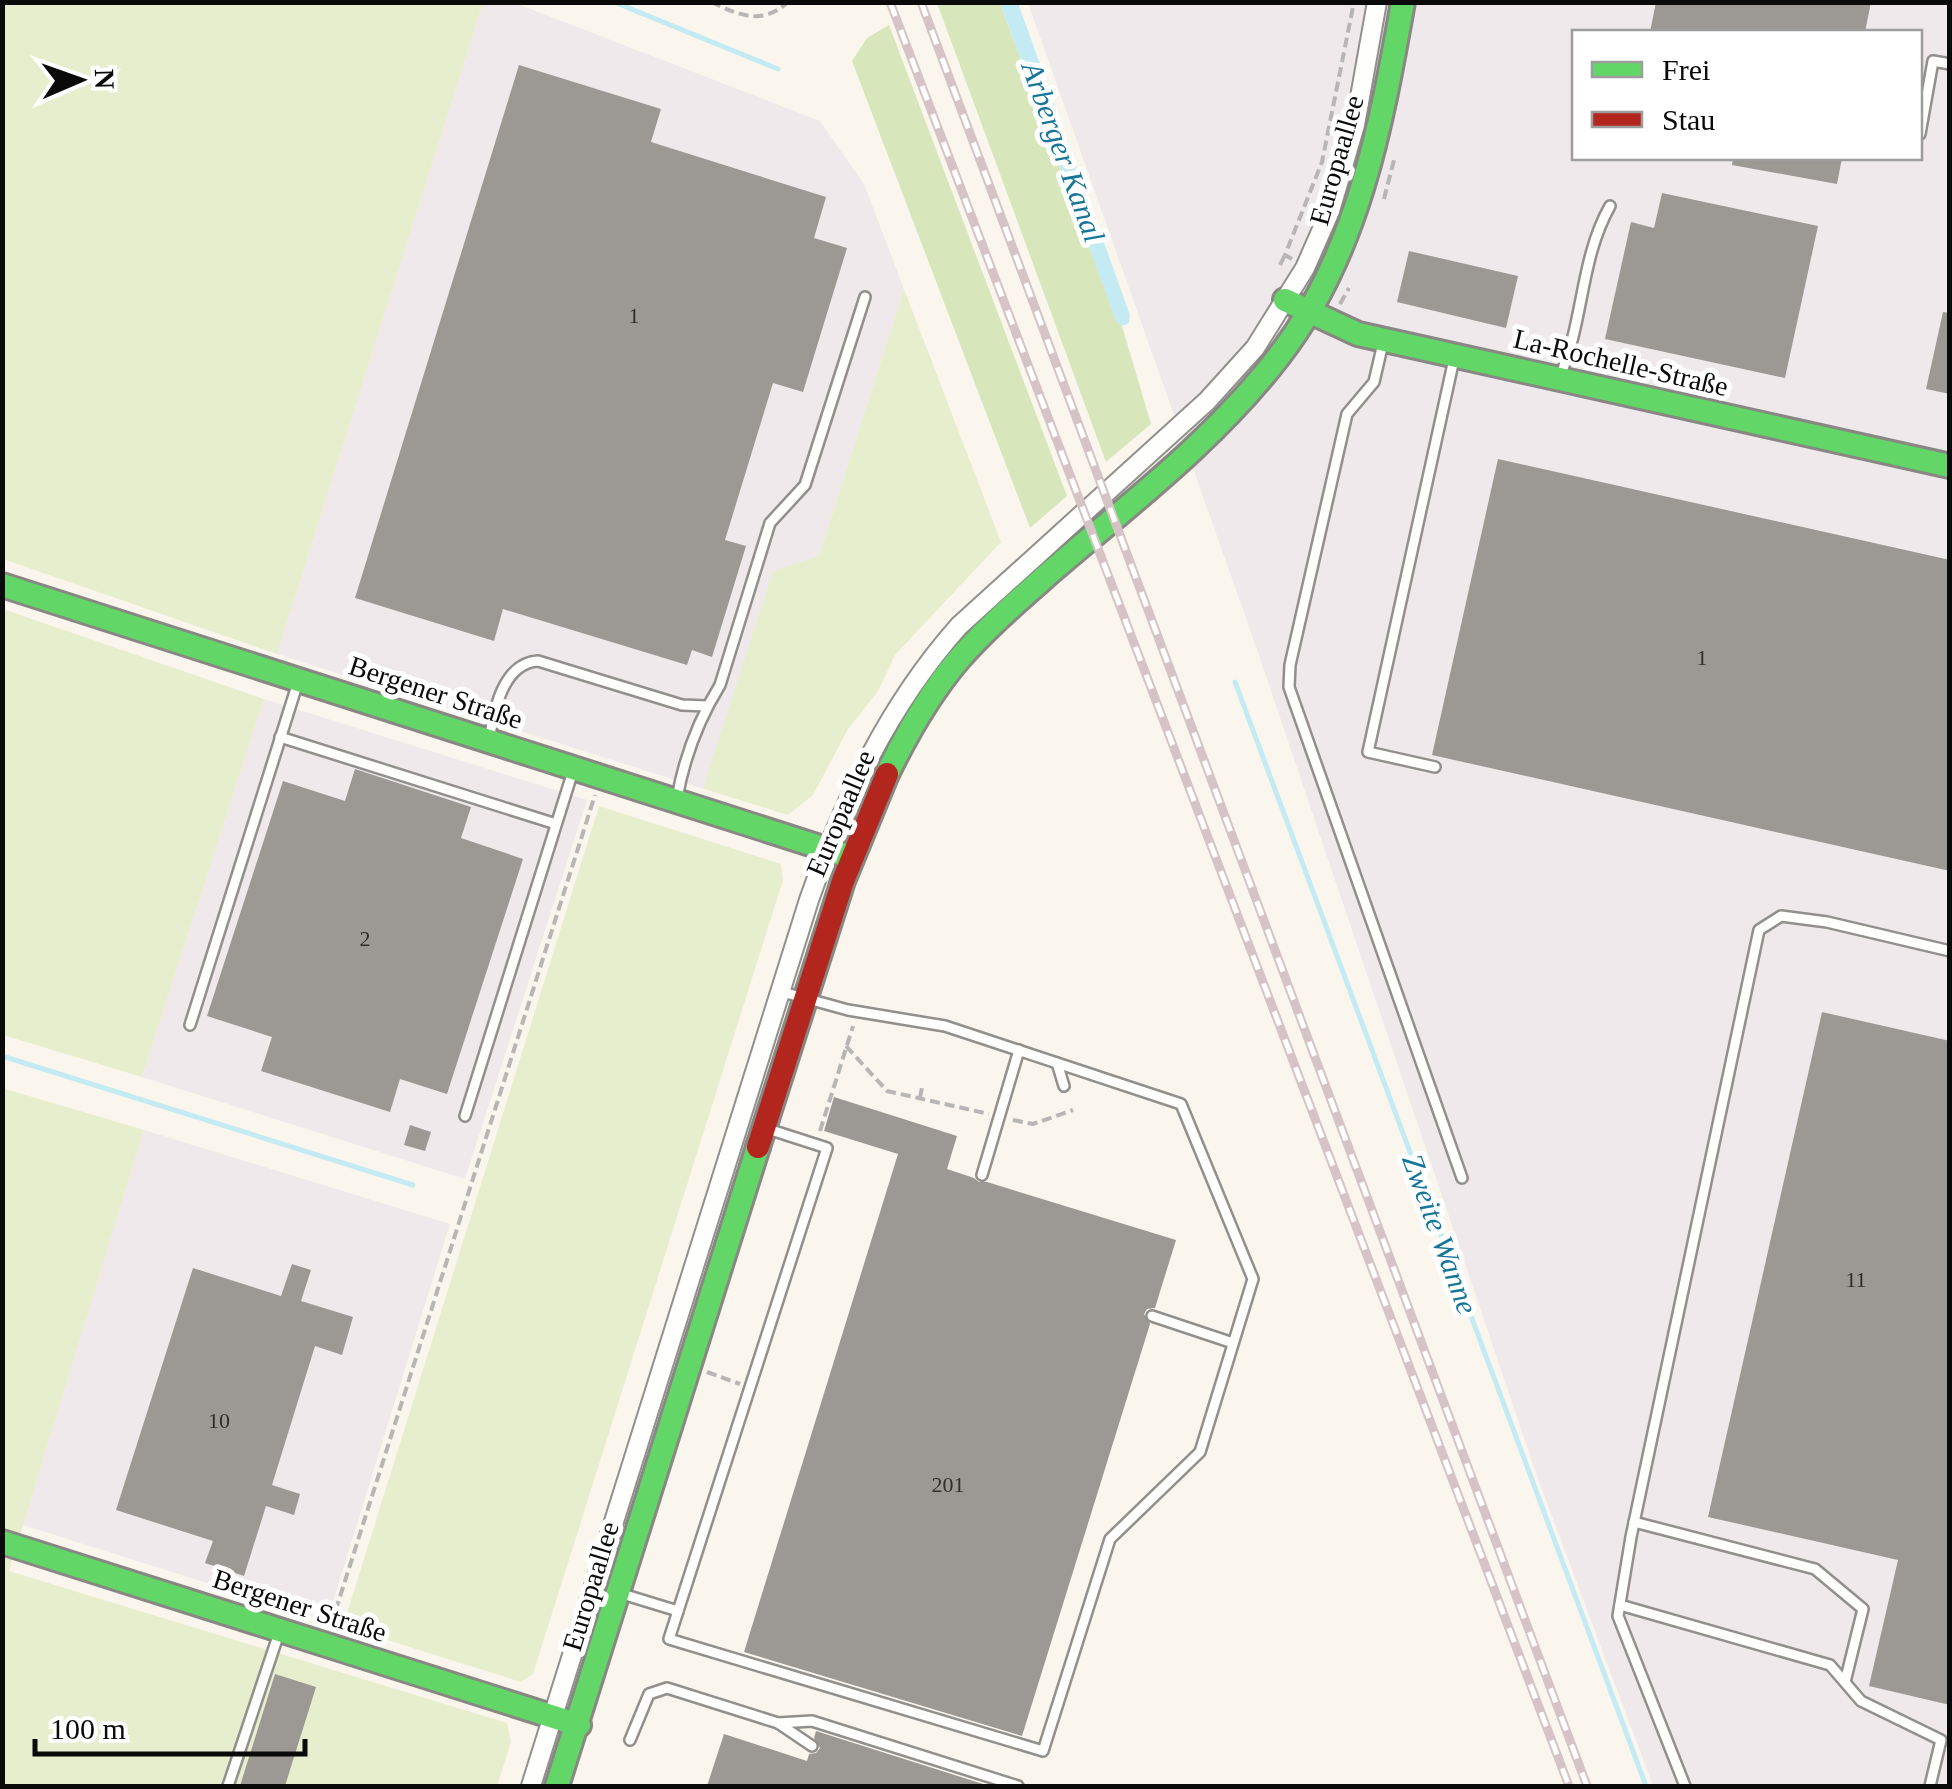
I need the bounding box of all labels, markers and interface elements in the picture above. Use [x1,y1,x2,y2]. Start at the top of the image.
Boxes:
north arrow [30,30,130,130]
legend [1572,30,1922,160]
text: Frei [1662,53,1710,86]
water label: Arberger Kanal [1015,55,1111,247]
text: N [89,68,120,90]
street label: Europaallee [1303,92,1370,229]
text: Stau [1662,103,1715,136]
house number: 1 [629,303,640,328]
street label: La-Rochelle-Straße [1511,323,1731,402]
house number: 1 [1697,645,1708,670]
street label: Bergener Straße [345,650,527,735]
street label: Europaallee [800,746,881,881]
house number: 2 [360,926,371,951]
water label: Zweite Wanne [1396,1149,1485,1318]
house number: 11 [1845,1267,1867,1292]
house number: 10 [208,1408,230,1433]
house number: 201 [932,1472,965,1497]
street label: Europaallee [556,1518,625,1655]
street label: Bergener Straße [209,1563,391,1648]
scale bar [35,1694,305,1756]
text: 100 m [50,1712,126,1745]

